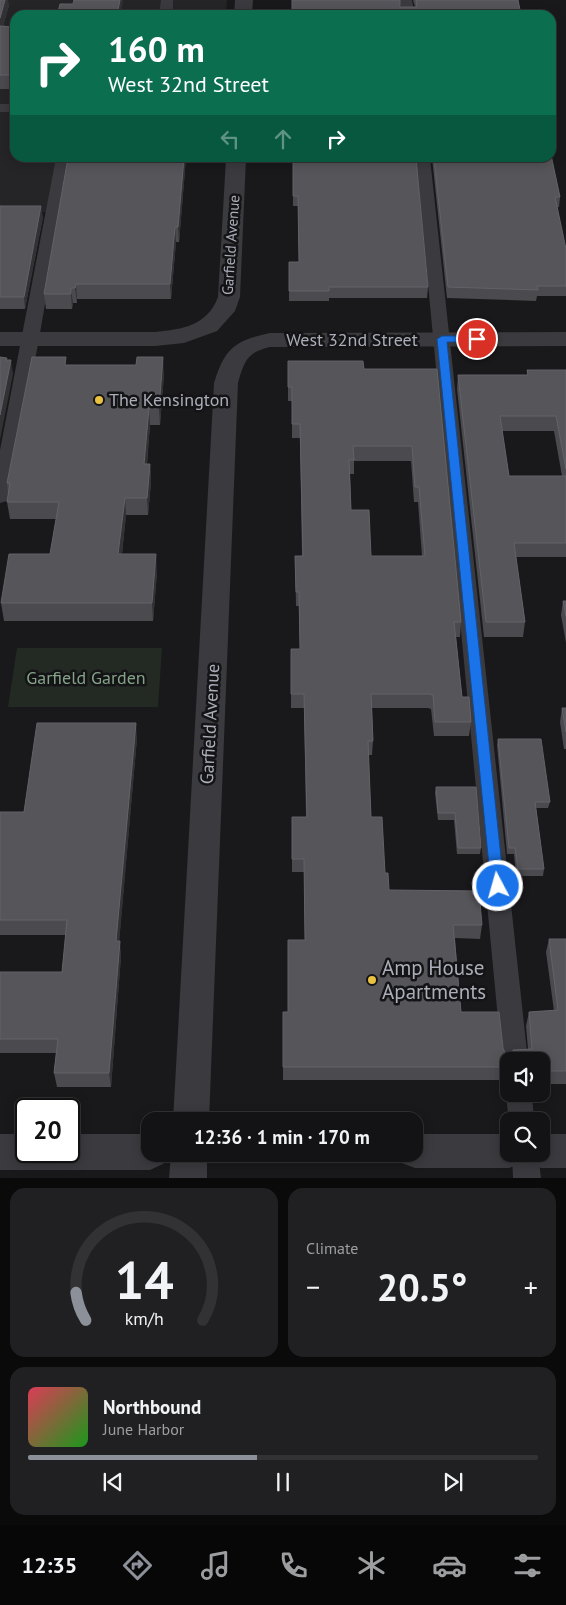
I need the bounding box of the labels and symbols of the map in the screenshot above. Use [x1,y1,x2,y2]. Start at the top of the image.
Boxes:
street label: Garfield Avenue [218,194,243,296]
pin [456,318,498,360]
street label: West 32nd Street [286,328,418,351]
place label: The Kensington [109,388,229,411]
marker: The Kensington [93,394,105,406]
street label: Garfield Avenue [195,663,224,785]
park label: Garfield Garden [26,666,146,689]
position arrow [471,859,523,911]
place label: Amp House Apartments [382,954,486,1005]
marker: Amp House Apartments [366,974,378,986]
speed limit sign: 20 [15,1098,80,1163]

